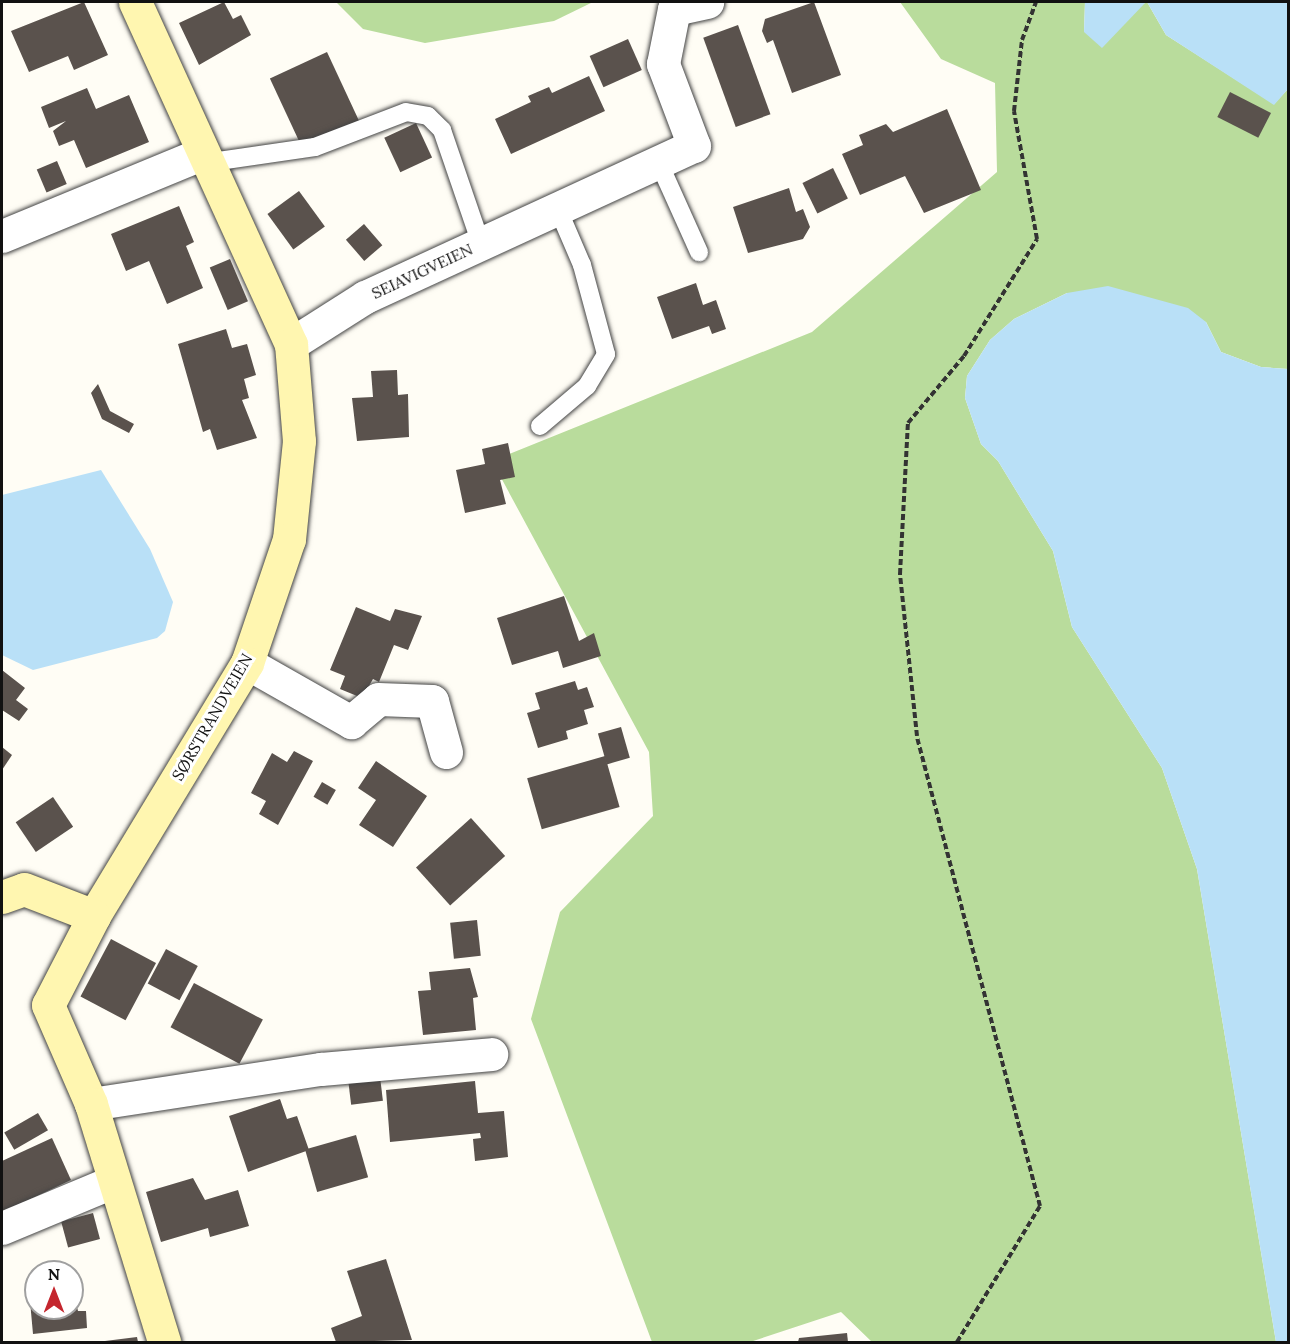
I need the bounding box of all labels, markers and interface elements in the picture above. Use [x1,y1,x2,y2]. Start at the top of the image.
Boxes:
street label: SEIAVIGVEIEN [368,239,476,303]
street label: SØRSTRANDVEIEN [168,650,256,784]
north arrow [24,1260,84,1320]
text: N [48,1264,60,1284]

